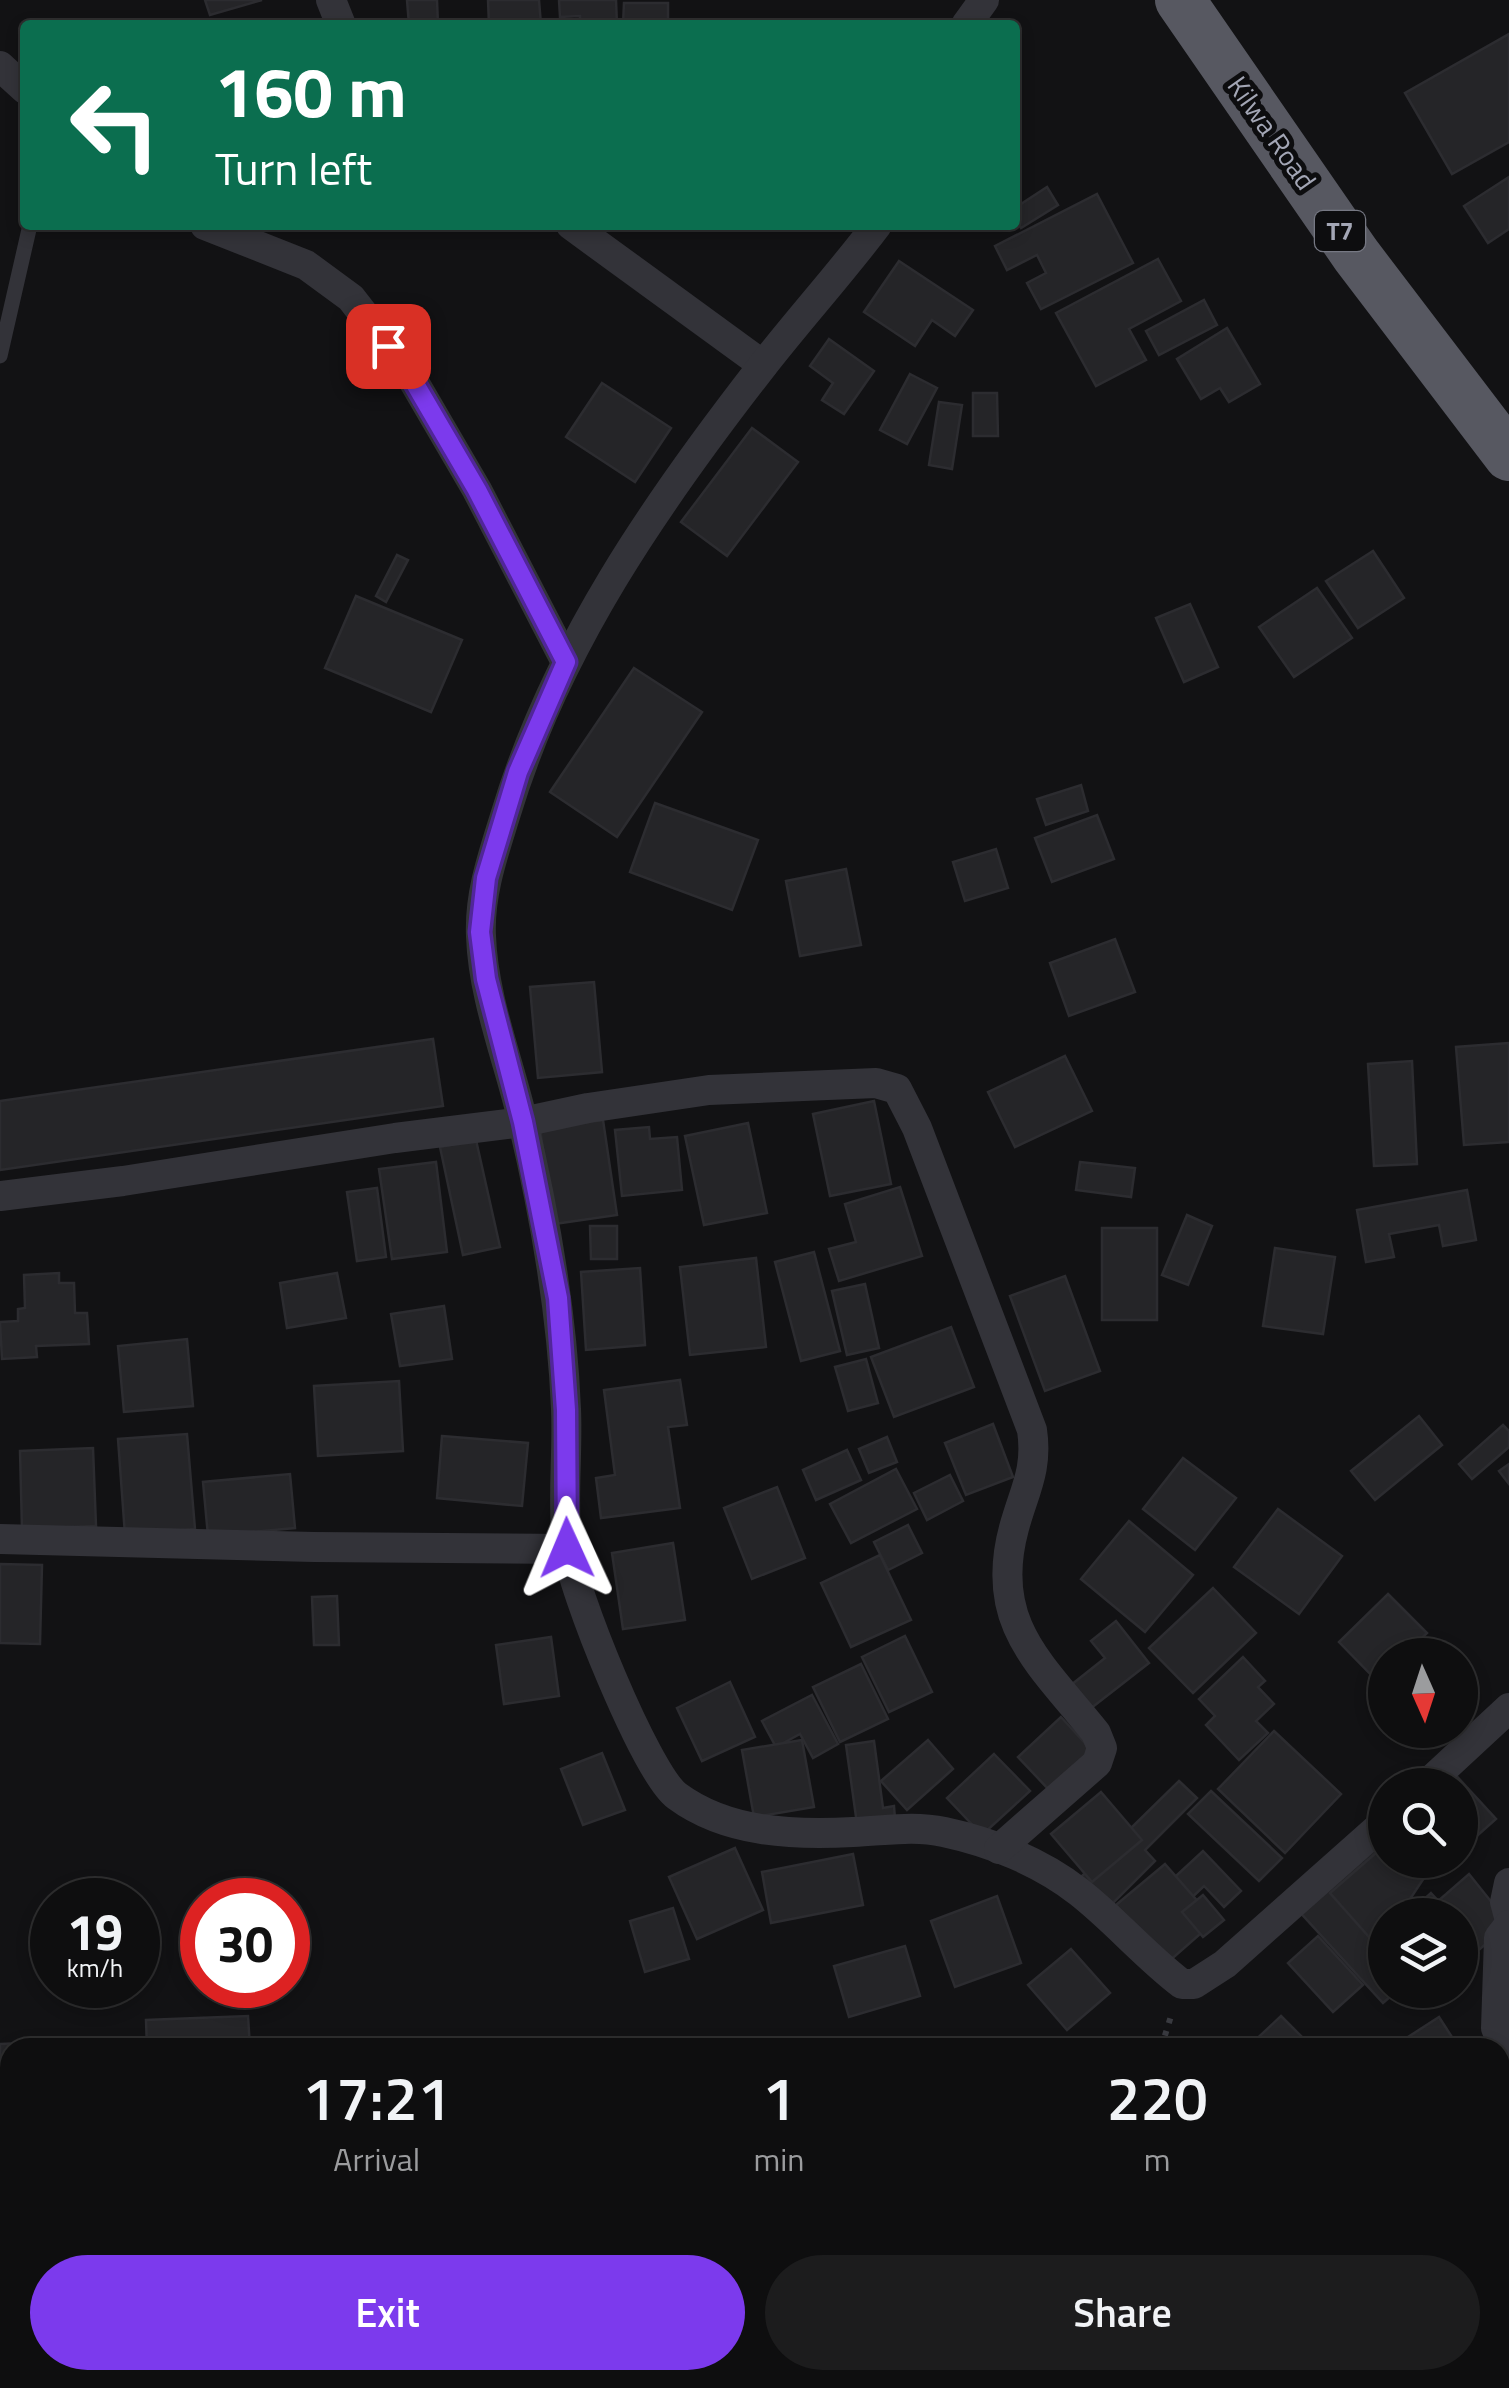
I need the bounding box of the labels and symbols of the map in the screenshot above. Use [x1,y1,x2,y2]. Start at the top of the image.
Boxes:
street label: Kilwa Road [1217,67,1327,199]
road number: T7 [1315,211,1365,251]
pin [346,304,431,389]
position arrow [515,1496,619,1600]
north arrow [1368,1638,1478,1748]
speed limit sign: 30 [180,1878,310,2008]

